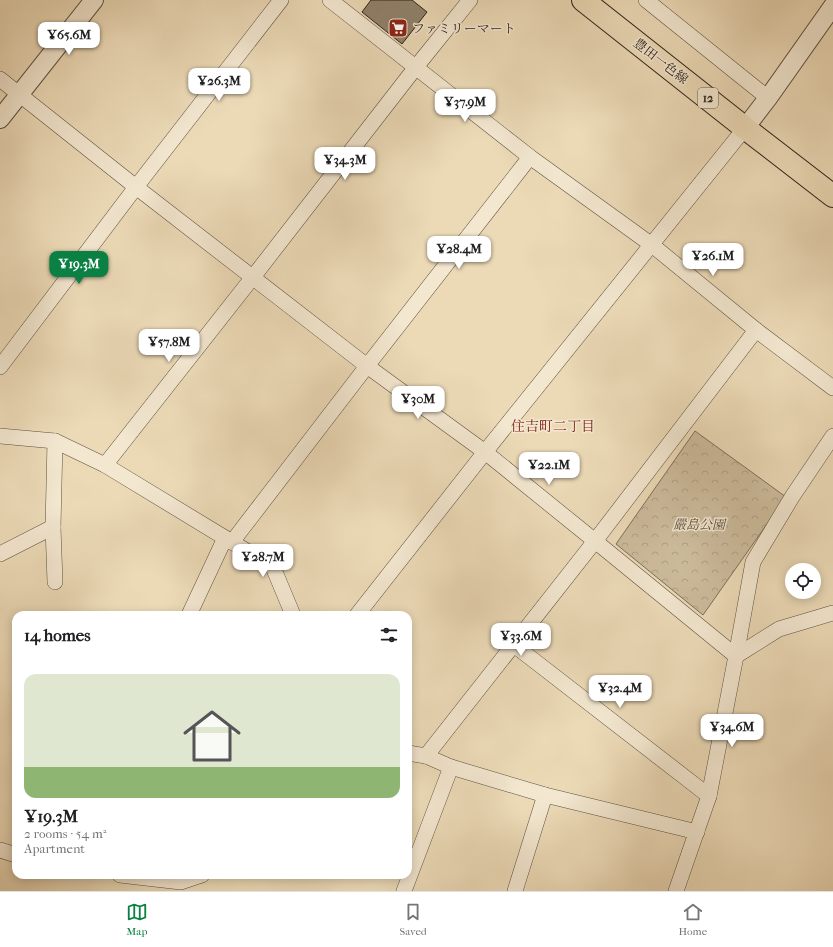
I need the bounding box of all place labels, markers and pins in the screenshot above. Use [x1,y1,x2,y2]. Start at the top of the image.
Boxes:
supermarket icon: ファミリーマート [387,17,409,39]
place label: ファミリーマート [412,21,516,36]
pin: ¥65.6M [36,22,102,56]
pin: ¥26.3M [186,68,252,102]
pin: ¥37.9M [432,89,498,123]
pin: ¥34.3M [312,147,378,181]
pin: ¥28.4M [426,236,492,270]
pin: ¥26.1M [680,243,746,277]
pin: ¥19.3M [46,251,112,285]
pin: ¥57.8M [136,329,202,363]
pin: ¥30M [394,386,442,420]
pin: ¥22.1M [516,452,582,486]
pin: ¥28.7M [230,544,296,578]
pin: ¥33.6M [488,623,554,657]
pin: ¥32.4M [587,675,653,709]
pin: ¥34.6M [699,714,765,748]

